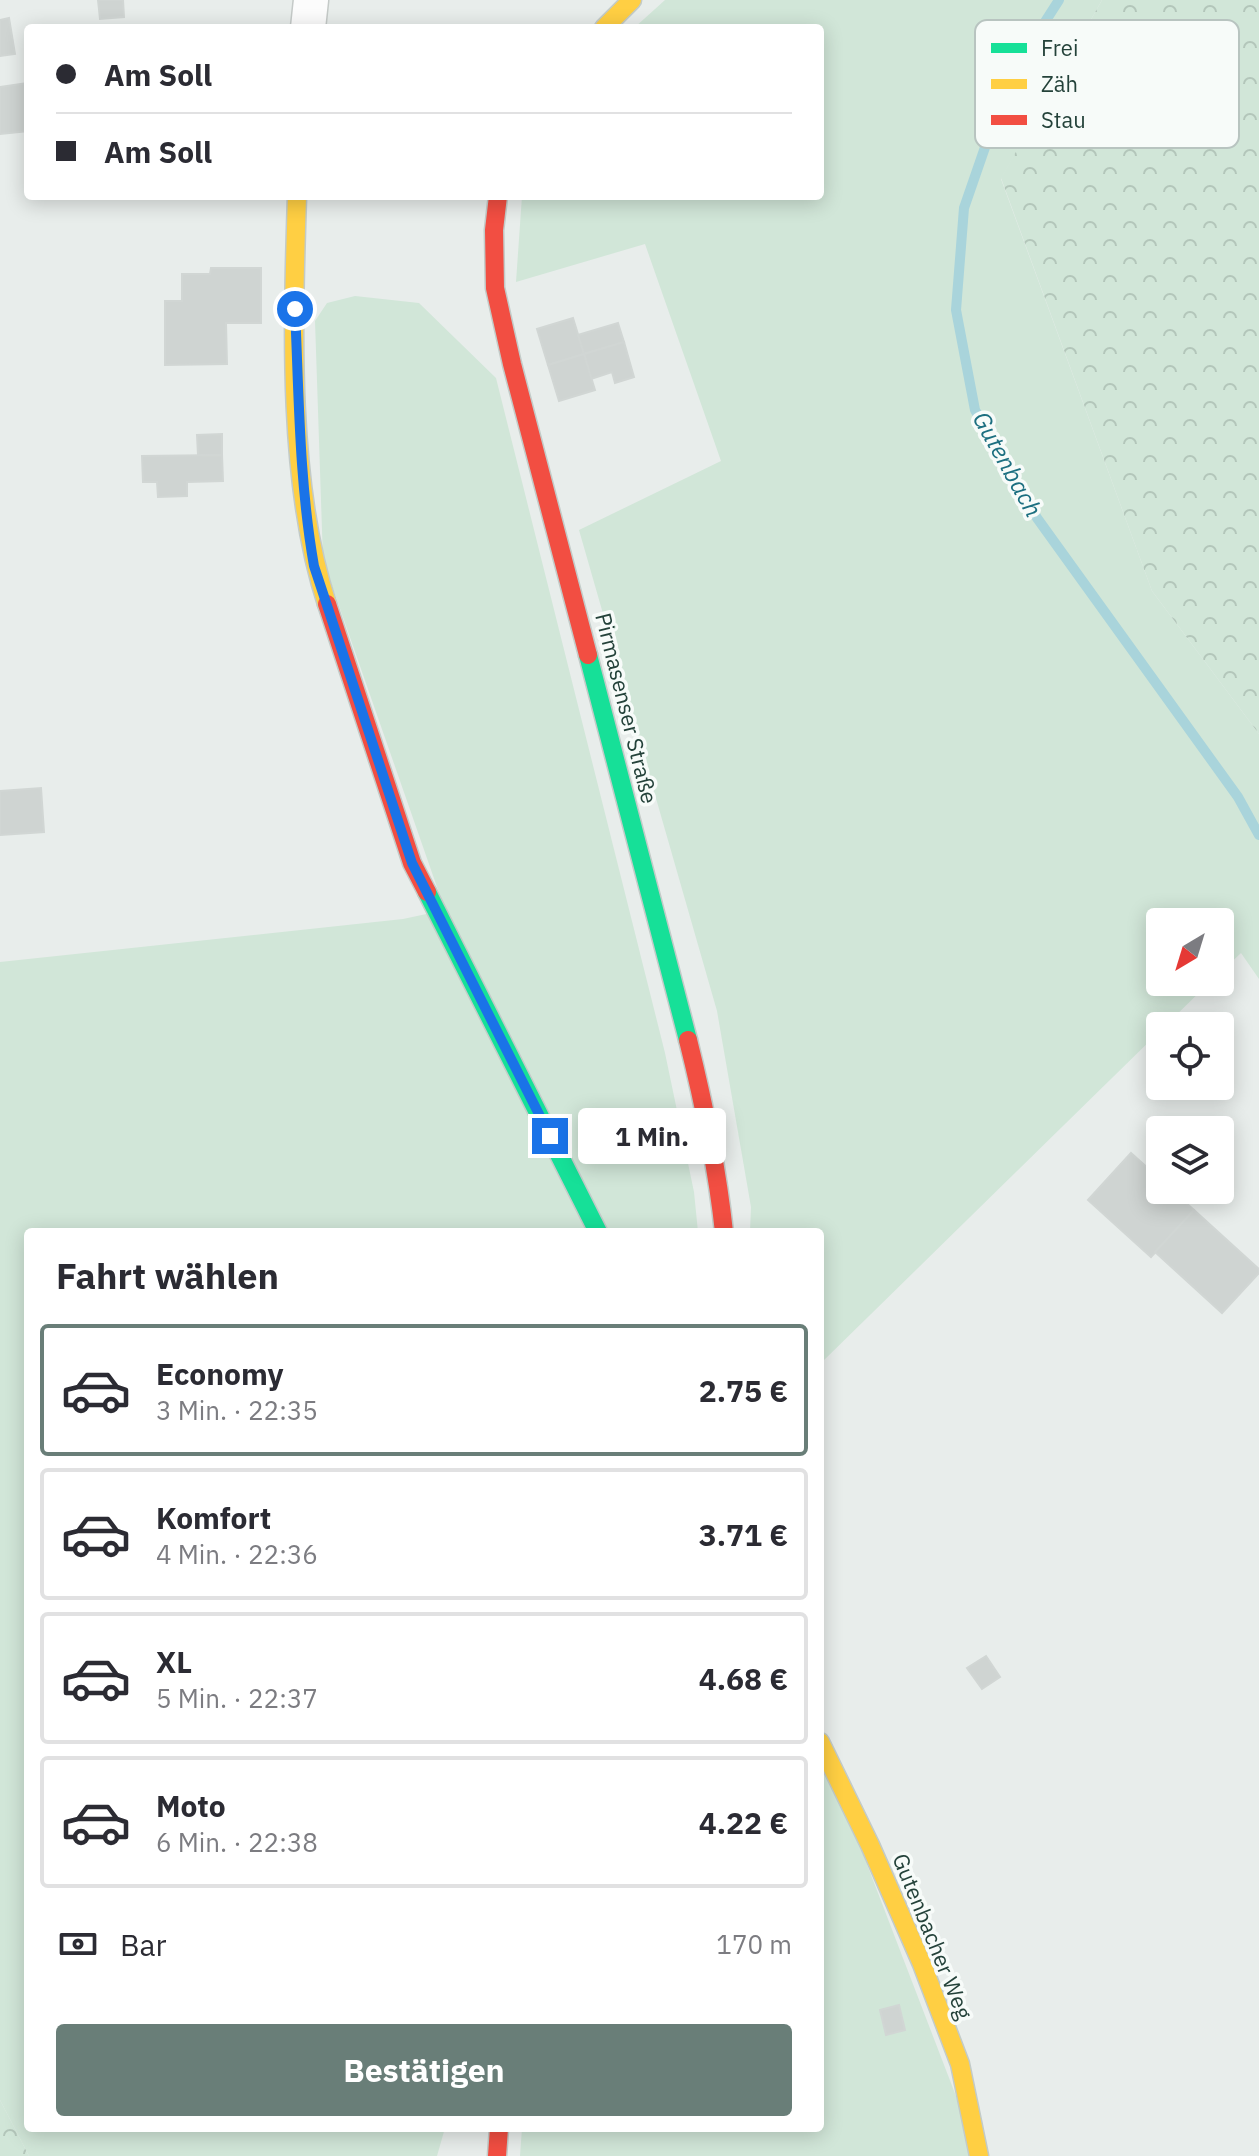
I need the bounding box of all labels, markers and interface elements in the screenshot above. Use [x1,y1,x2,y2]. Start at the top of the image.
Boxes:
legend [975,20,1239,148]
text: Frei [1041,33,1078,62]
text: Am Soll [104,55,212,94]
text: Zäh [1041,69,1078,98]
text: Stau [1041,105,1086,134]
text: Am Soll [104,132,212,171]
route start [277,291,313,327]
water label: Gutenbach [966,406,1050,522]
street label: Pirmasenser Straße [589,610,665,806]
north arrow [1146,908,1234,996]
map controls [1146,908,1234,1204]
button: locate [1146,1012,1234,1100]
callout: 1 Min. [578,1108,726,1164]
button: layers [1146,1116,1234,1204]
route end [532,1118,568,1154]
text: 1 Min. [615,1119,689,1153]
text: Fahrt wählen [56,1252,279,1299]
icon: car [60,1354,132,1426]
text: Economy [156,1354,284,1393]
text: 2.75 € [699,1371,788,1410]
text: 3 Min. · 22:35 [156,1393,318,1427]
icon: car [60,1498,132,1570]
text: Komfort [156,1498,271,1537]
text: 3.71 € [699,1515,788,1554]
text: 4 Min. · 22:36 [156,1537,318,1571]
icon: car [60,1642,132,1714]
text: XL [156,1642,192,1681]
text: 4.68 € [699,1659,788,1698]
text: 5 Min. · 22:37 [156,1681,318,1715]
icon: car [60,1786,132,1858]
text: Moto [156,1786,226,1825]
text: 4.22 € [699,1803,788,1842]
text: 6 Min. · 22:38 [156,1825,318,1859]
street label: Gutenbacher Weg [887,1849,980,2024]
icon: cash [56,1922,100,1966]
text: Bar [120,1925,167,1964]
text: 170 m [716,1927,792,1961]
button: Bestätigen [56,2024,792,2116]

